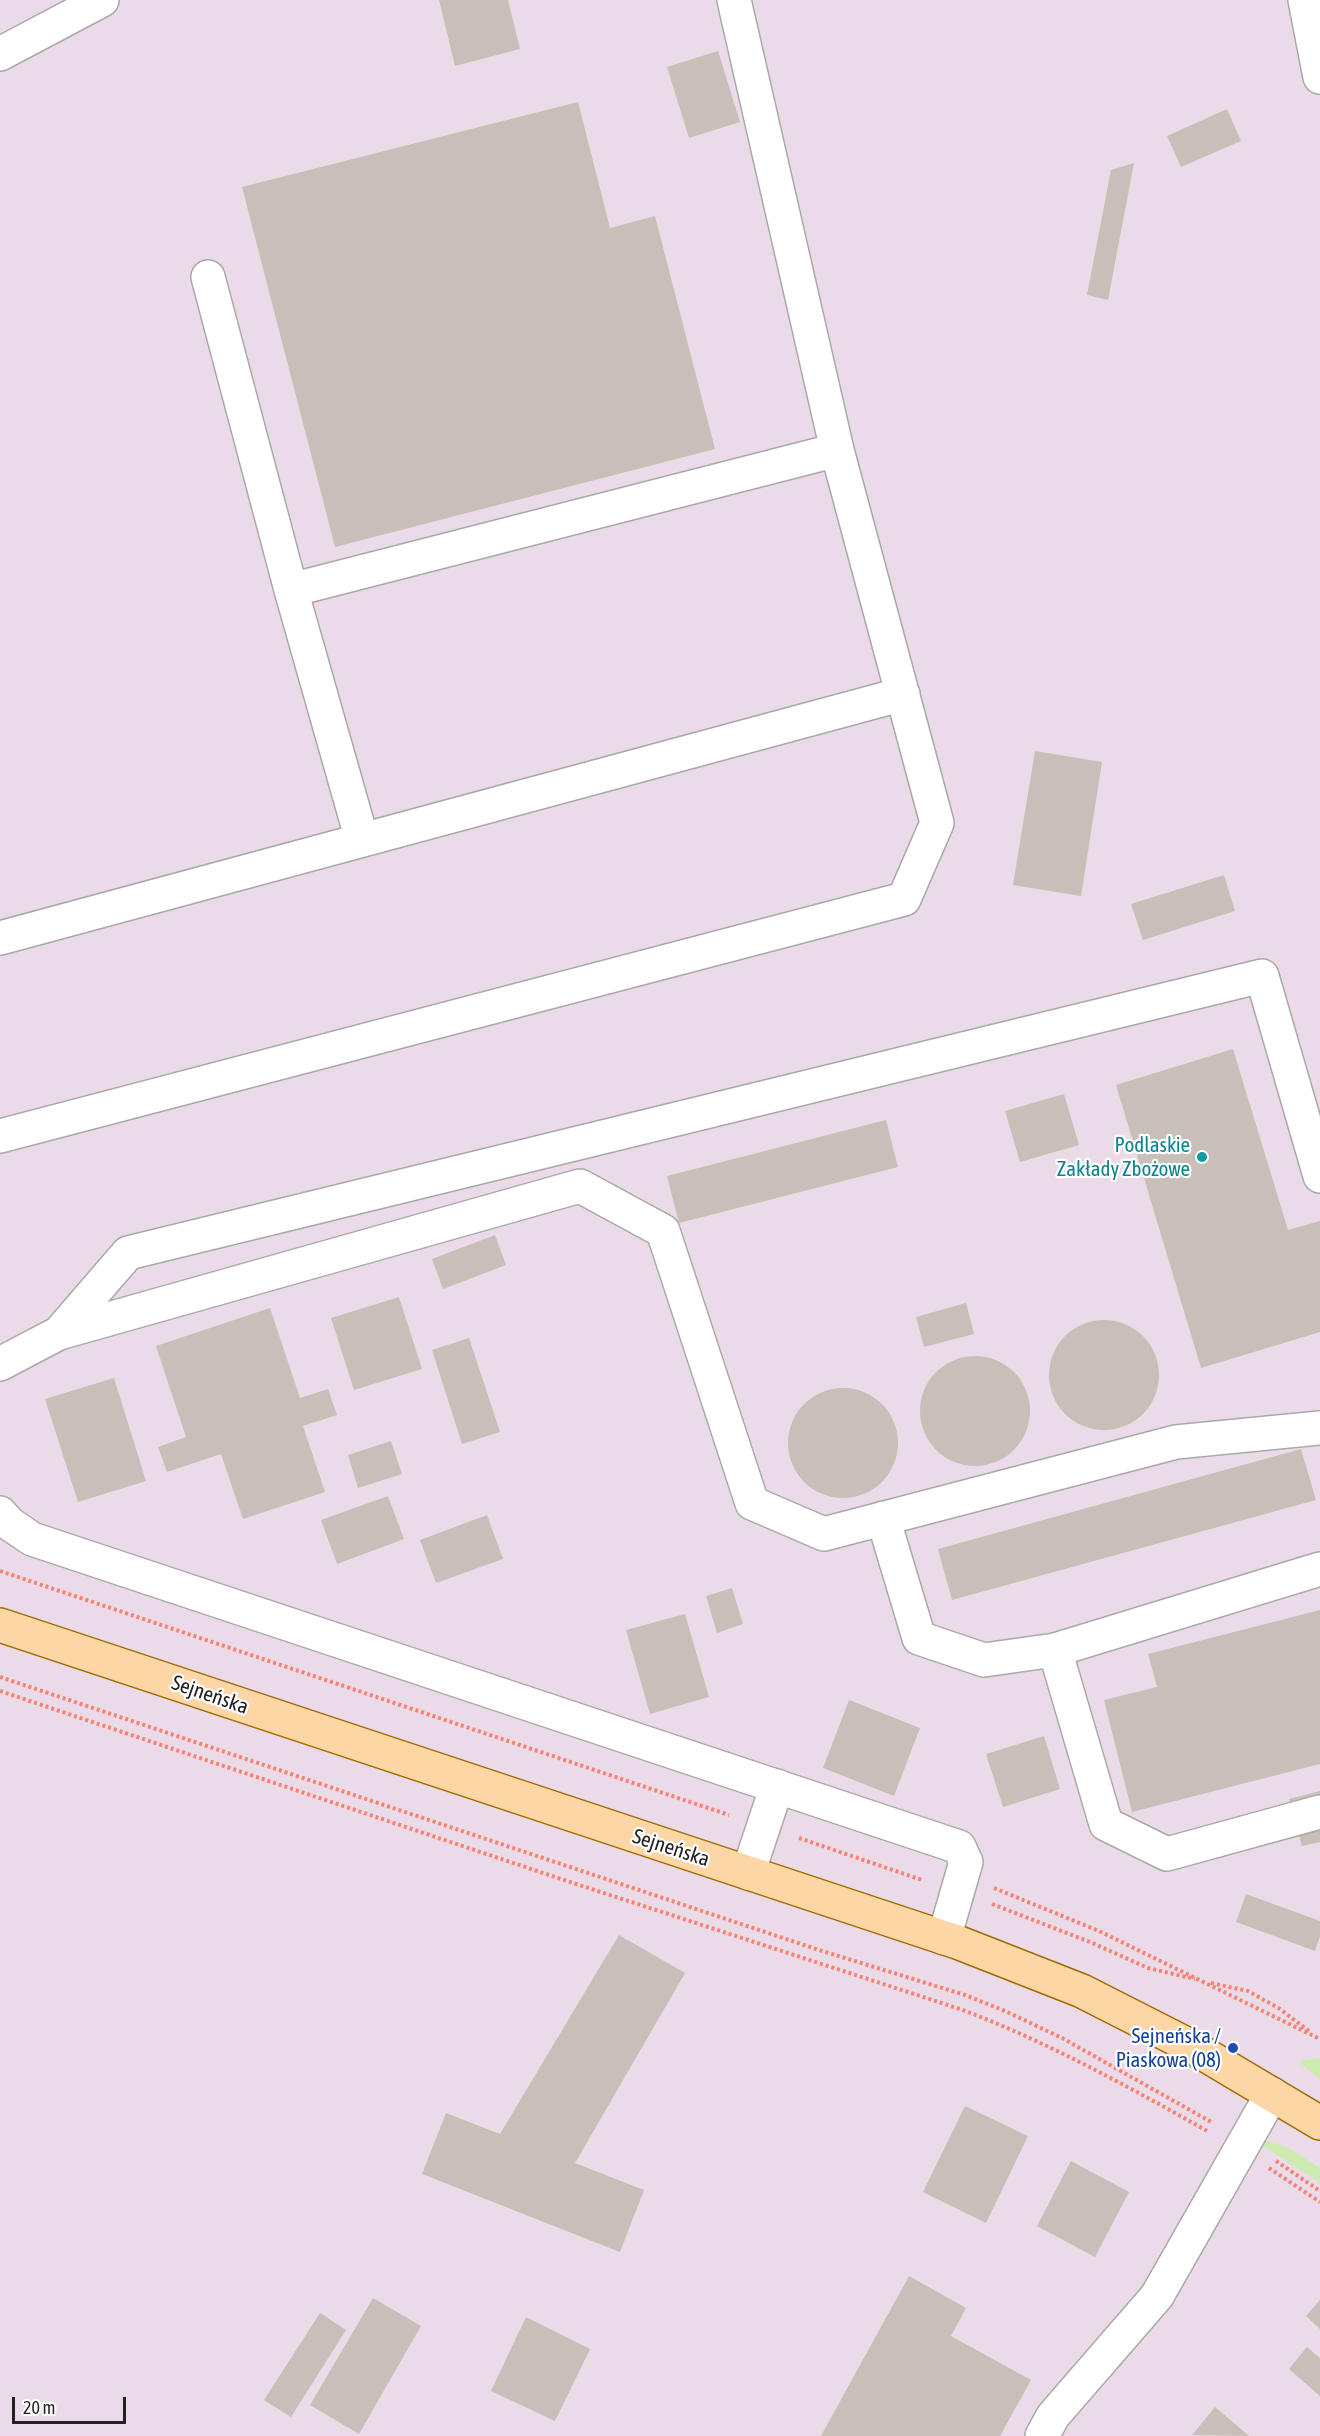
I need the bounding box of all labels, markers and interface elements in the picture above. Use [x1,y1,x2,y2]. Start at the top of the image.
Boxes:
place label: Podlaskie Zakłady Zbożowe [1057,1132,1190,1182]
marker: Podlaskie Zakłady Zbożowe [1195,1150,1209,1164]
street label: Sejneńska [168,1670,252,1720]
street label: Sejneńska [629,1824,713,1872]
place label: Sejneńska / Piaskowa (08) [1116,2023,1221,2073]
marker: Sejneńska / Piaskowa (08) [1226,2041,1240,2055]
scale bar [15,2385,129,2423]
text: 20 m [23,2397,55,2418]

